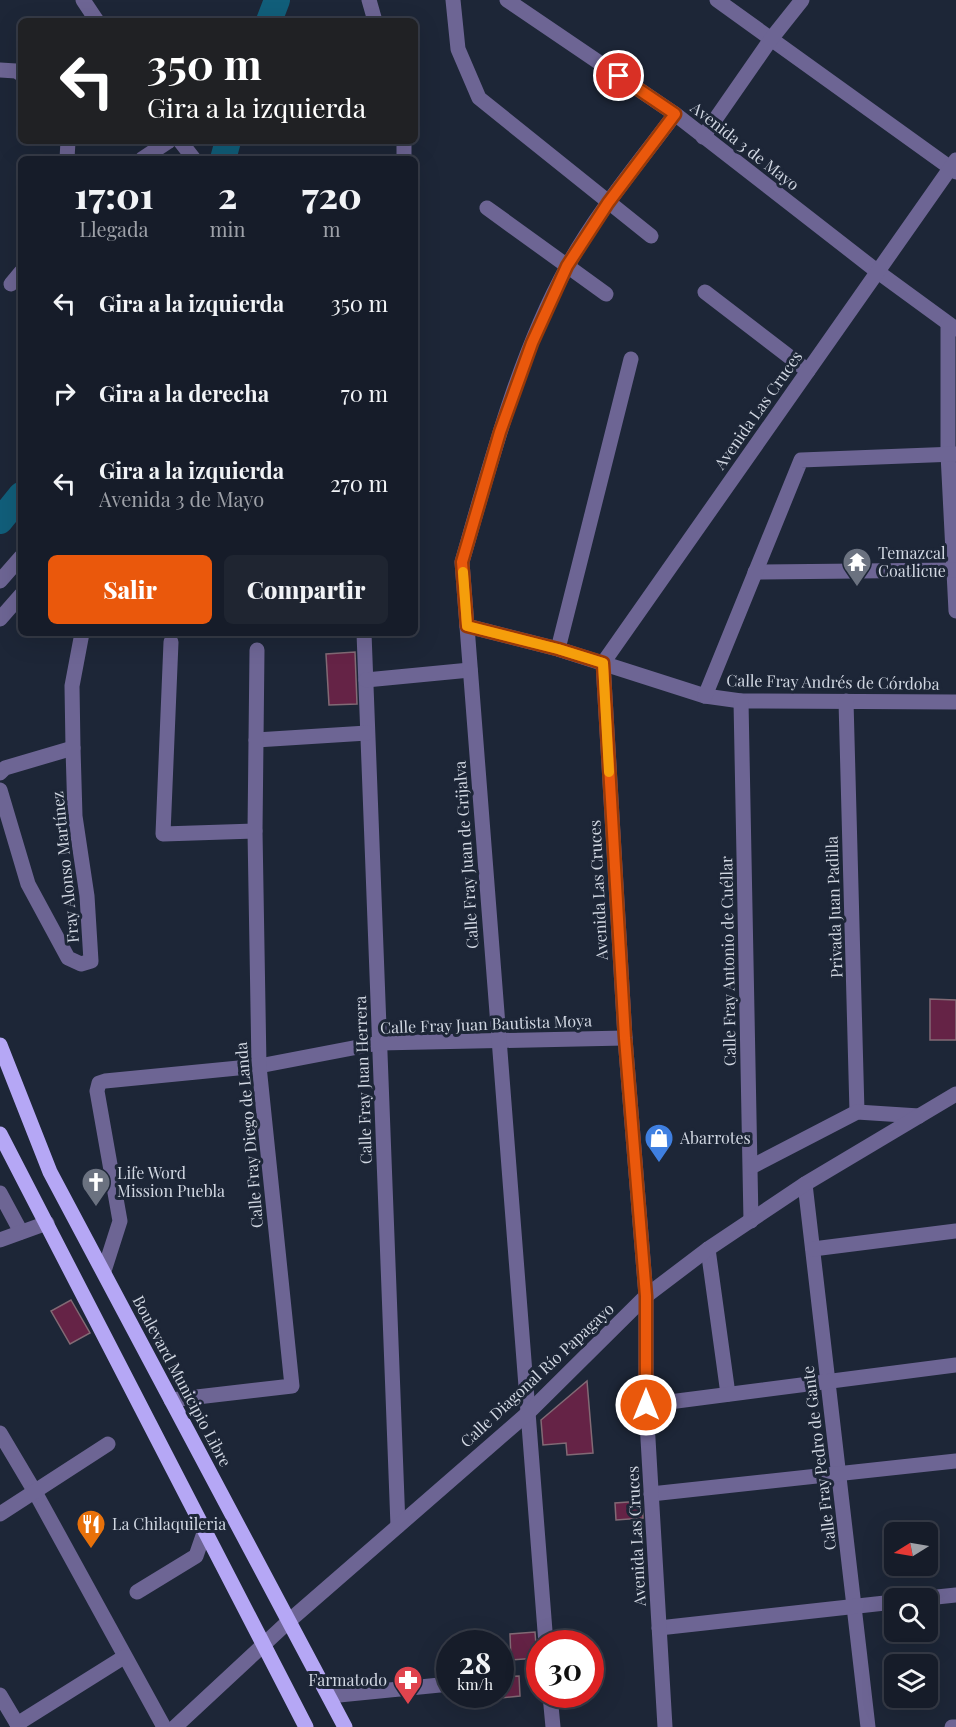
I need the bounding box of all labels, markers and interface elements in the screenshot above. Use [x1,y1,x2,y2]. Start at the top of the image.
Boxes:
text: 350 m [147,35,262,91]
icon: left [48,42,126,120]
pin [593,50,644,101]
icon: arrive [602,59,635,92]
text: Gira a la izquierda [147,89,366,125]
street label: Avenida 3 de Mayo [686,96,804,195]
text: 17:01 [74,170,154,218]
text: 2 [218,170,237,218]
text: 720 [302,170,362,218]
text: Llegada [79,215,149,242]
text: min [210,215,245,242]
text: m [323,215,341,242]
icon: left [48,287,81,320]
text: Gira a la izquierda [99,288,284,318]
text: 350 m [331,288,388,318]
street label: Avenida Las Cruces [708,346,806,474]
icon: right [48,377,81,410]
text: Gira a la derecha [99,378,269,408]
text: 70 m [341,378,388,408]
text: Gira a la izquierda [99,455,284,485]
icon: left [48,467,81,500]
text: 270 m [330,468,388,498]
text: Avenida 3 de Mayo [99,485,264,512]
place label: Temazcal Coatlicue [878,542,946,581]
temple icon: Temazcal Coatlicue [841,546,873,588]
button: Salir [48,555,212,624]
button: Compartir [224,555,388,624]
street label: Calle Fray Andrés de Córdoba [726,669,940,694]
street label: Calle Fray Juan de Grijalva [448,760,483,950]
street label: Fray Alonso Martínez [46,790,83,944]
street label: Avenida Las Cruces [583,820,612,962]
street label: Privada Juan Padilla [821,836,846,978]
street label: Calle Fray Antonio de Cuéllar [715,856,740,1066]
street label: Calle Fray Juan Herrera [349,995,376,1165]
street label: Calle Fray Juan Bautista Moya [380,1009,592,1038]
street label: Calle Fray Diego de Landa [230,1041,267,1229]
shop icon: Abarrotes [643,1122,675,1164]
place label: Abarrotes [679,1127,751,1148]
place label: Life Word Mission Puebla [117,1162,225,1201]
church icon: Life Word Mission Puebla [80,1166,112,1208]
street label: Boulevard Municipio Libre [128,1292,236,1470]
street label: Calle Diagonal Río Papagayo [455,1298,618,1451]
street label: Calle Fray Pedro de Gante [797,1365,840,1552]
position arrow [614,1373,678,1437]
street label: Avenida Las Cruces [621,1466,650,1608]
restaurant icon: La Chilaquileria [75,1508,107,1550]
place label: La Chilaquileria [112,1513,226,1534]
north arrow [884,1522,938,1576]
map controls [884,1522,938,1708]
button: search [884,1588,938,1642]
speed limit sign: 30 [526,1630,604,1708]
text: 28 [459,1642,491,1682]
button: layers [884,1654,938,1708]
pharmacy icon: Farmatodo [392,1664,424,1706]
place label: Farmatodo [308,1669,387,1690]
text: km/h [457,1674,493,1694]

